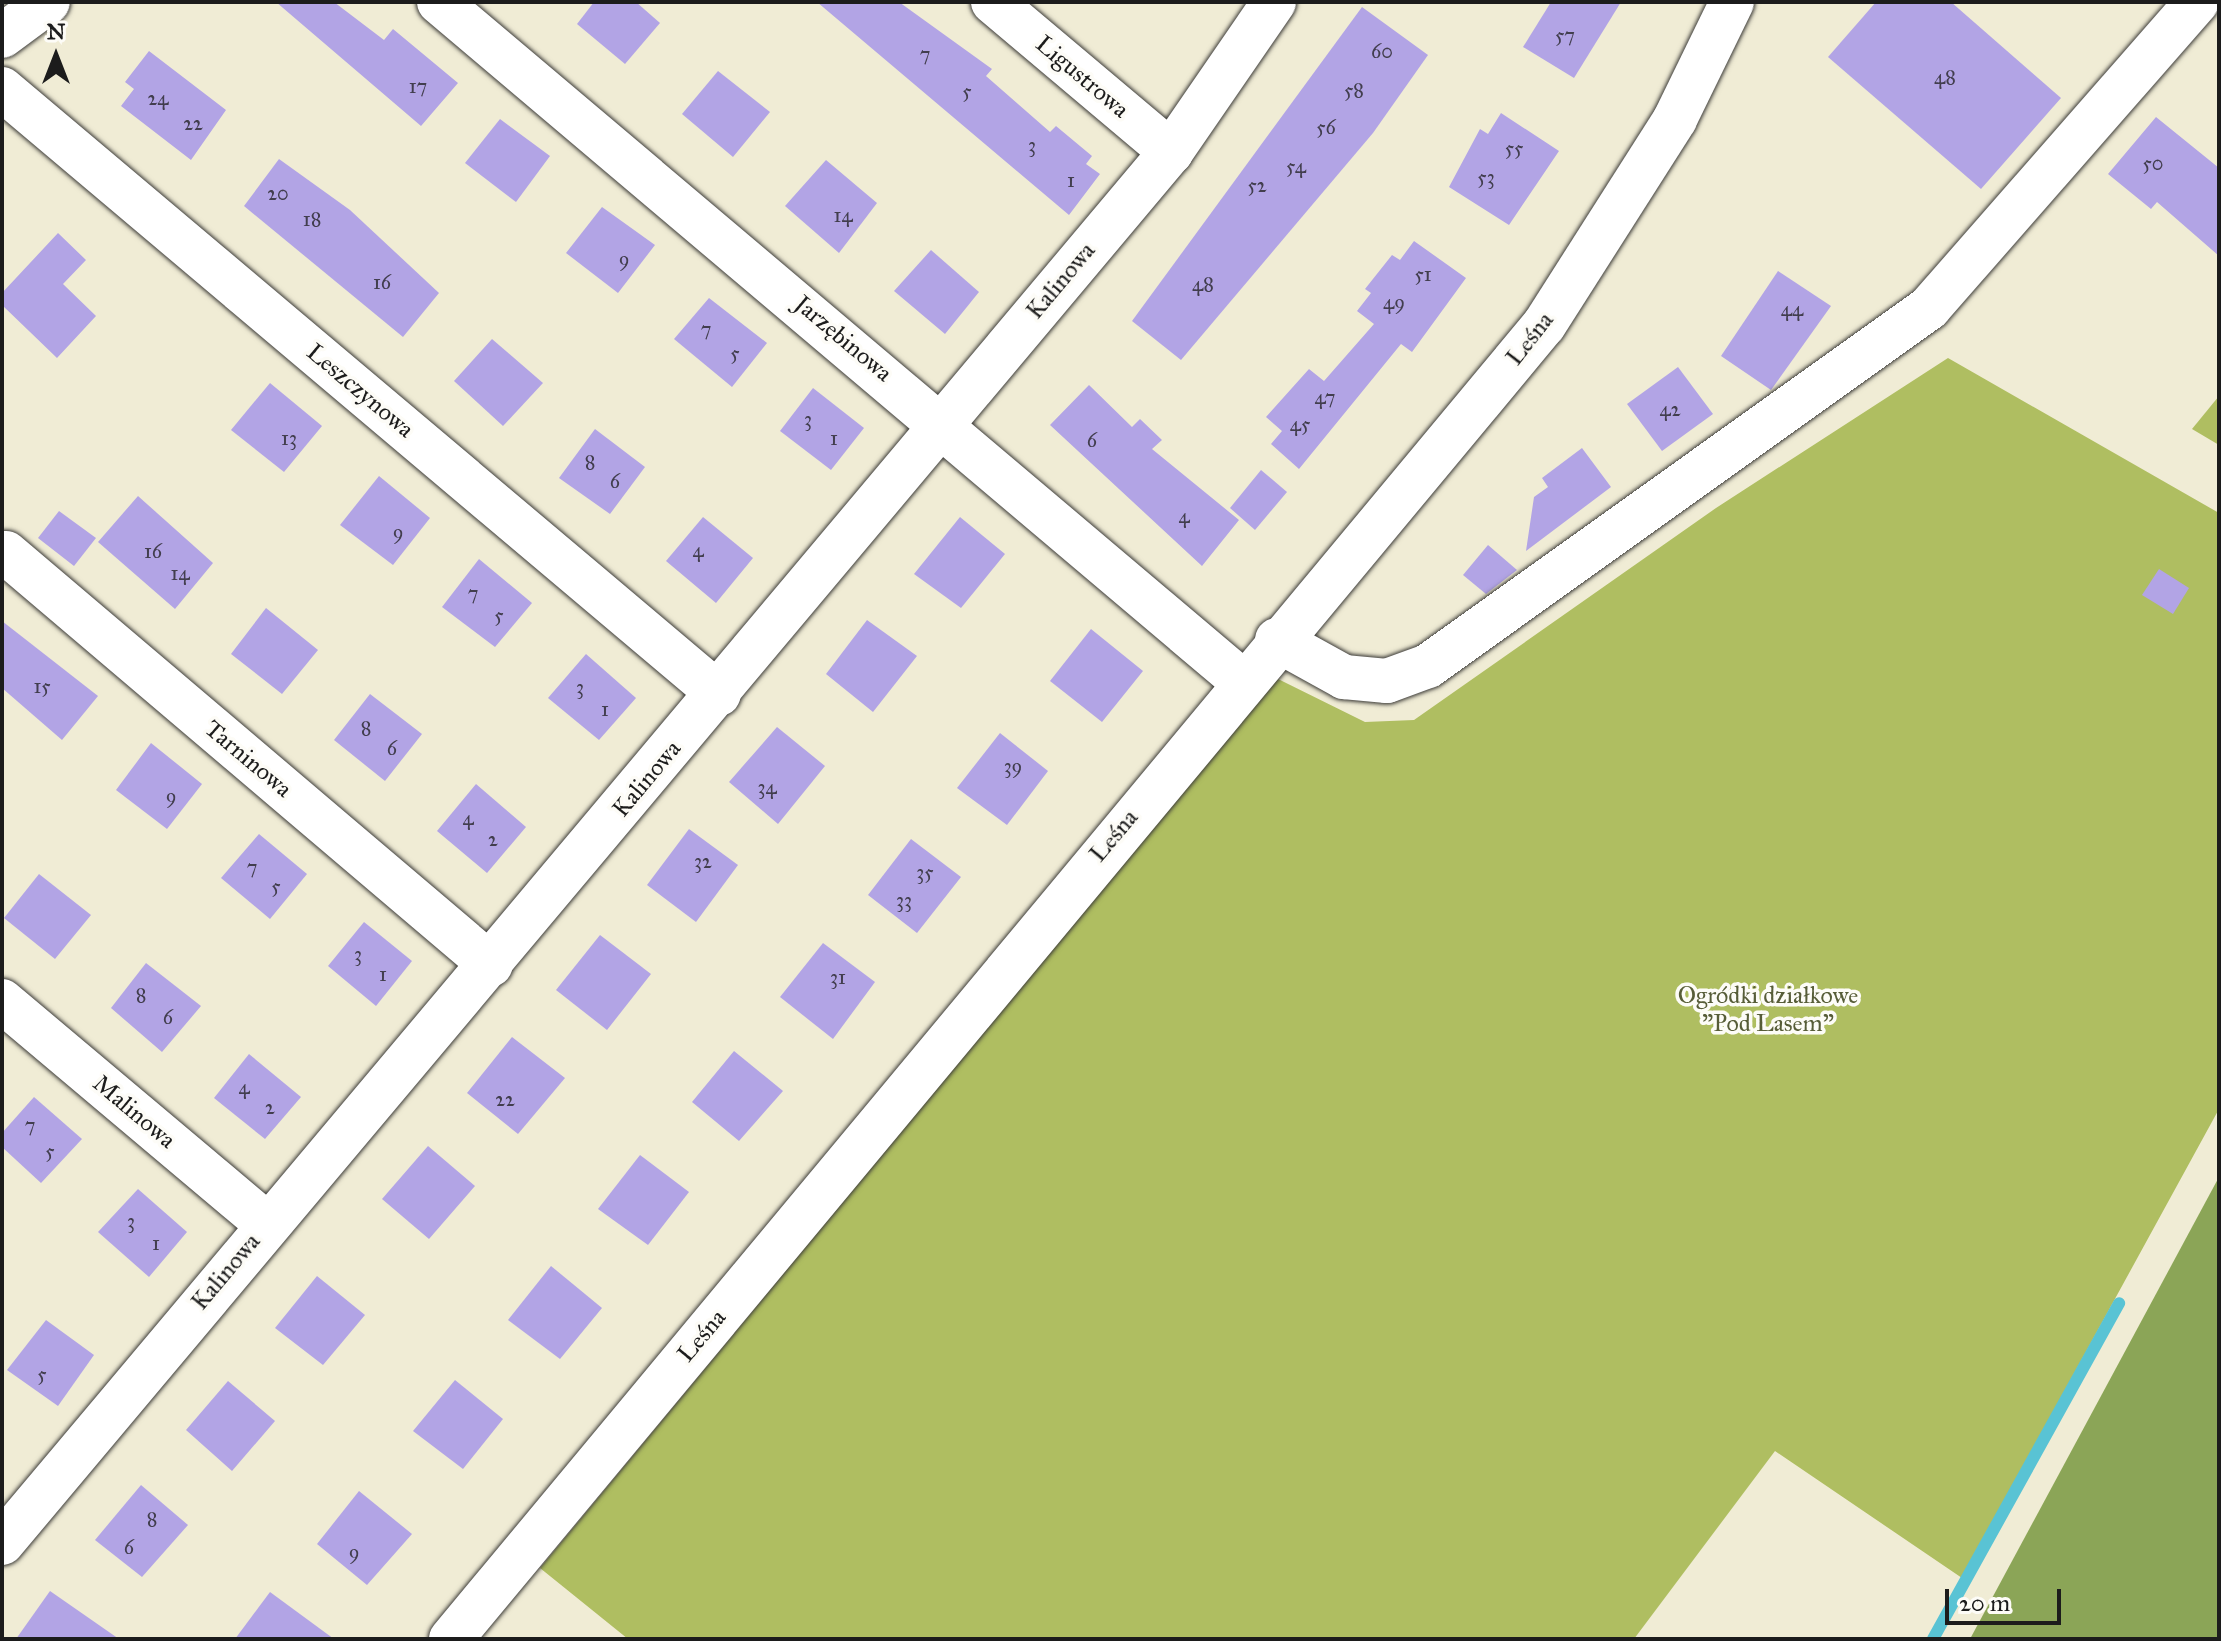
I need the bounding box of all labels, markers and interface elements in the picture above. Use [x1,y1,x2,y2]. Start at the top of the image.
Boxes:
north arrow [16,16,96,96]
text: N [47,18,65,45]
house number: 57 [1555,23,1575,47]
street label: Ligustrowa [1030,30,1134,124]
house number: 60 [1371,39,1393,63]
house number: 7 [920,42,930,66]
house number: 48 [1934,65,1956,89]
house number: 17 [409,74,427,98]
house number: 58 [1344,78,1364,102]
house number: 5 [962,79,972,103]
house number: 24 [147,86,169,110]
house number: 22 [183,111,203,135]
house number: 56 [1316,115,1336,139]
house number: 3 [1028,133,1036,157]
house number: 55 [1505,136,1523,160]
house number: 50 [2143,151,2163,175]
house number: 54 [1286,154,1306,178]
house number: 53 [1477,165,1495,189]
house number: 1 [1067,168,1075,192]
house number: 52 [1247,173,1267,197]
house number: 20 [267,181,289,205]
house number: 14 [833,203,853,227]
house number: 18 [303,207,321,231]
street label: Kalinowa [1021,237,1101,325]
house number: 9 [619,247,629,271]
house number: 51 [1414,262,1432,286]
house number: 16 [373,270,391,294]
house number: 48 [1192,272,1214,296]
street label: Jarzębinowa [788,290,898,388]
house number: 49 [1383,290,1405,314]
house number: 44 [1781,297,1803,321]
street label: Leśna [1500,307,1560,371]
house number: 7 [701,317,711,341]
street label: Leszczynowa [301,338,419,444]
house number: 5 [730,341,740,365]
house number: 47 [1315,385,1335,409]
house number: 42 [1659,397,1681,421]
house number: 3 [804,407,812,431]
house number: 45 [1290,412,1310,436]
house number: 13 [281,426,297,450]
house number: 1 [830,426,838,450]
house number: 6 [1087,428,1097,452]
house number: 8 [585,450,595,474]
house number: 6 [610,469,620,493]
house number: 4 [1178,504,1190,528]
house number: 9 [393,520,403,544]
house number: 4 [692,538,704,562]
house number: 16 [144,539,162,563]
house number: 14 [170,561,190,585]
house number: 7 [468,581,478,605]
house number: 5 [494,603,504,627]
house number: 15 [33,674,51,698]
house number: 3 [576,675,584,699]
house number: 1 [601,697,609,721]
street label: Tarninowa [199,714,297,804]
house number: 8 [361,716,371,740]
street label: Kalinowa [607,735,687,823]
house number: 6 [387,736,397,760]
house number: 39 [1004,754,1022,778]
house number: 34 [757,775,777,799]
house number: 9 [166,784,176,808]
street label: Leśna [1084,804,1144,868]
house number: 4 [462,806,474,830]
house number: 2 [488,827,498,851]
house number: 32 [694,849,712,873]
house number: 7 [247,855,257,879]
house number: 35 [916,860,934,884]
house number: 5 [271,874,281,898]
house number: 33 [896,888,912,912]
house number: 3 [354,942,362,966]
house number: 1 [379,962,387,986]
house number: 31 [830,965,846,989]
park label: Ogródki działkowe "Pod Lasem" [1678,982,1858,1038]
house number: 8 [136,983,146,1007]
house number: 6 [163,1005,173,1029]
street label: Malinowa [87,1069,181,1155]
house number: 4 [238,1075,250,1099]
house number: 22 [495,1087,515,1111]
house number: 2 [265,1095,275,1119]
house number: 7 [25,1113,35,1137]
house number: 5 [45,1139,55,1163]
house number: 3 [127,1209,135,1233]
street label: Kalinowa [186,1228,266,1316]
house number: 1 [152,1231,160,1255]
street label: Leśna [672,1304,732,1368]
house number: 5 [37,1362,47,1386]
house number: 8 [147,1507,157,1531]
house number: 6 [124,1535,134,1559]
house number: 9 [349,1540,359,1564]
scale bar [1949,1573,2065,1623]
text: 20 m [1959,1588,2010,1618]

